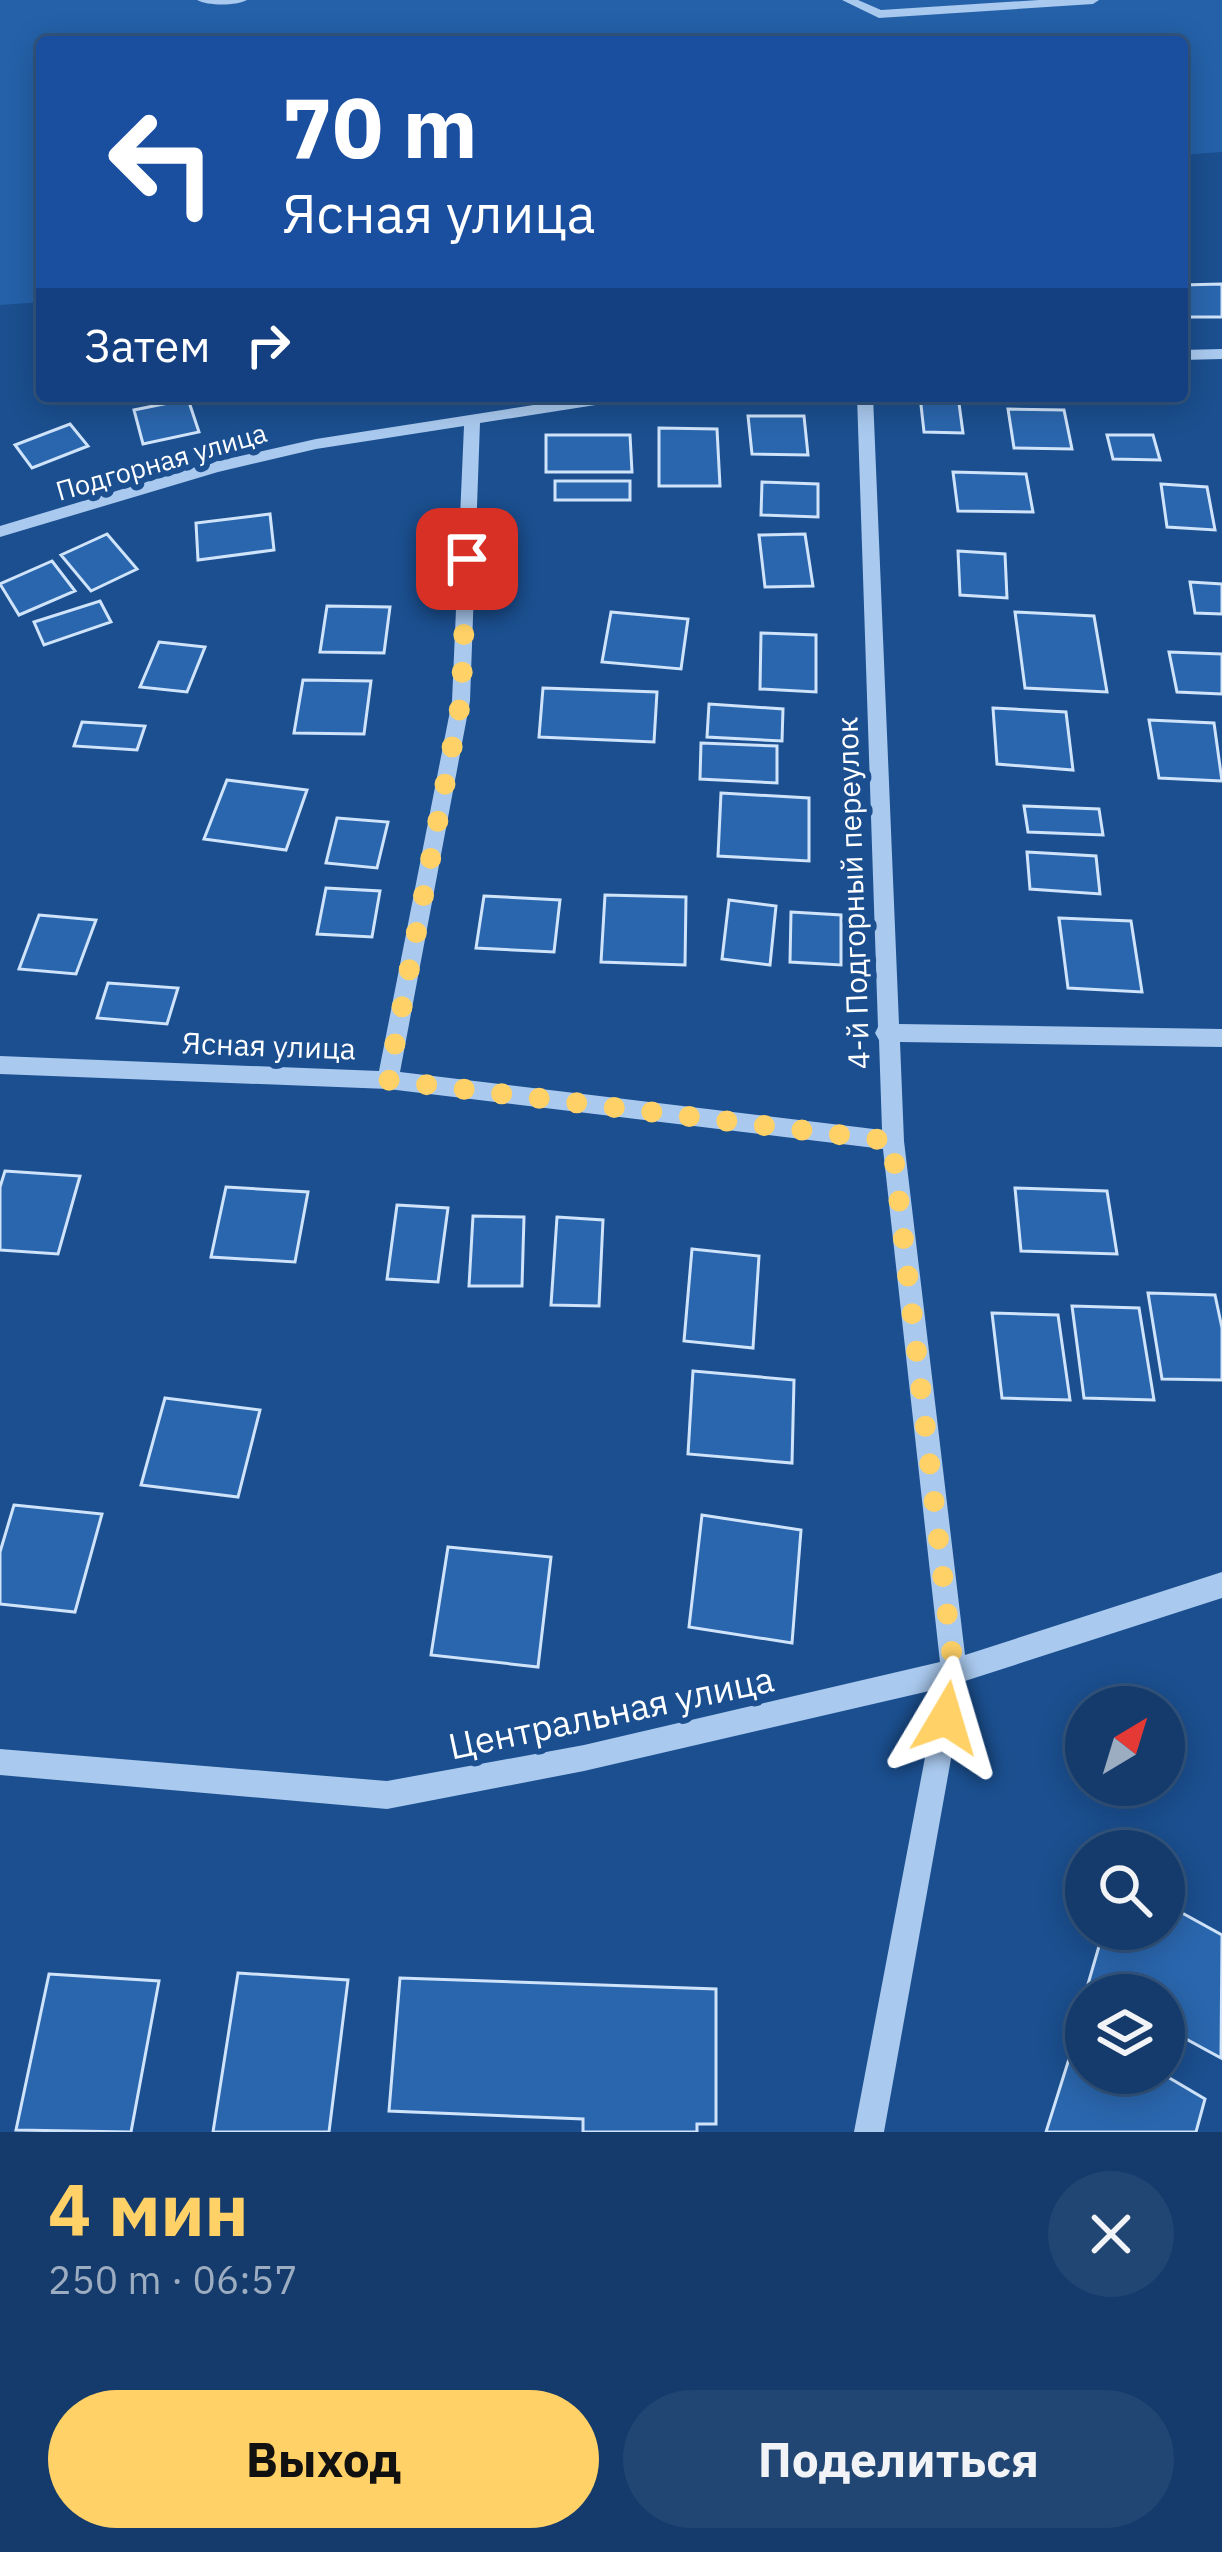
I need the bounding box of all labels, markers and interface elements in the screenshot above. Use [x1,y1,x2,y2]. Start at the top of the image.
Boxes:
text: 70 m [282,72,478,181]
icon: left [84,84,240,240]
text: Ясная улица [282,178,596,248]
icon: right [235,312,301,378]
text: Затем [84,316,211,374]
street label: Подгорная улица [51,414,271,508]
pin [416,508,518,610]
icon: arrive [434,526,500,592]
street label: 4-й Подгорный переулок [826,716,878,1070]
street label: Ясная улица [181,1022,357,1068]
street label: Центральная улица [444,1655,778,1769]
position arrow [883,1655,1009,1781]
north arrow [1065,1686,1185,1806]
map controls [1065,1686,1185,2094]
button: search [1065,1830,1185,1950]
button: layers [1065,1974,1185,2094]
text: 4 мин [48,2162,249,2256]
button: close [1048,2171,1174,2297]
text: 250 m · 06:57 [48,2254,298,2305]
button: Выход [48,2390,599,2528]
button: Поделиться [623,2390,1174,2528]

